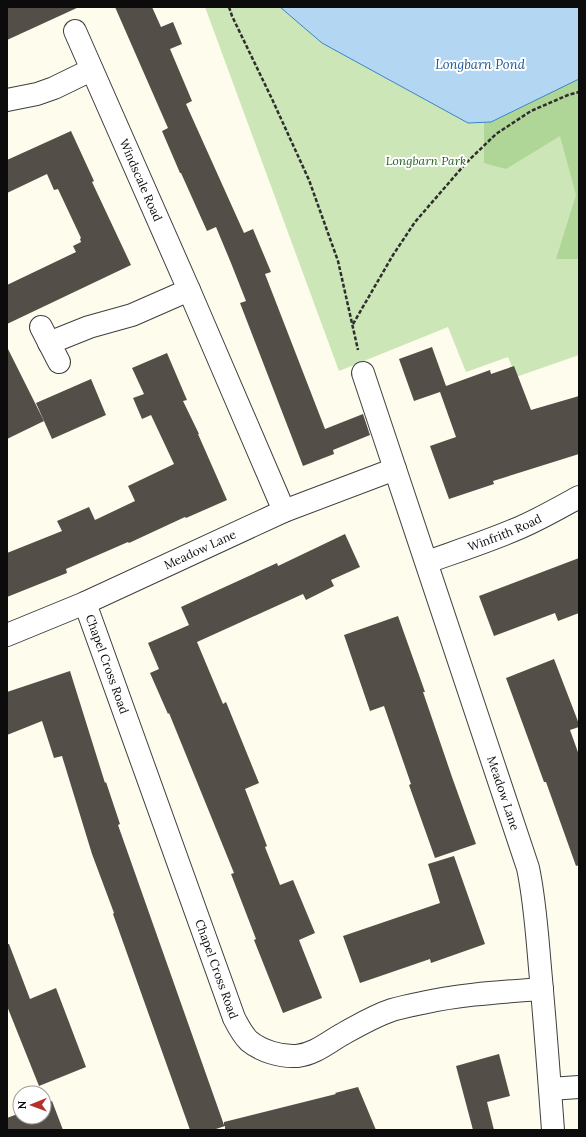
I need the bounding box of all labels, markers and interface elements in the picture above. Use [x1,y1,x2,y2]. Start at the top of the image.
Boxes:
water label: Longbarn Pond [435,56,526,73]
street label: Windscale Road [116,136,166,224]
park label: Longbarn Park [386,153,466,168]
street label: Winfrith Road [466,511,544,554]
street label: Meadow Lane [161,526,239,572]
street label: Chapel Cross Road [83,612,132,716]
street label: Meadow Lane [484,754,523,833]
street label: Chapel Cross Road [192,917,242,1021]
north arrow [12,1085,52,1125]
text: N [15,1100,29,1110]

